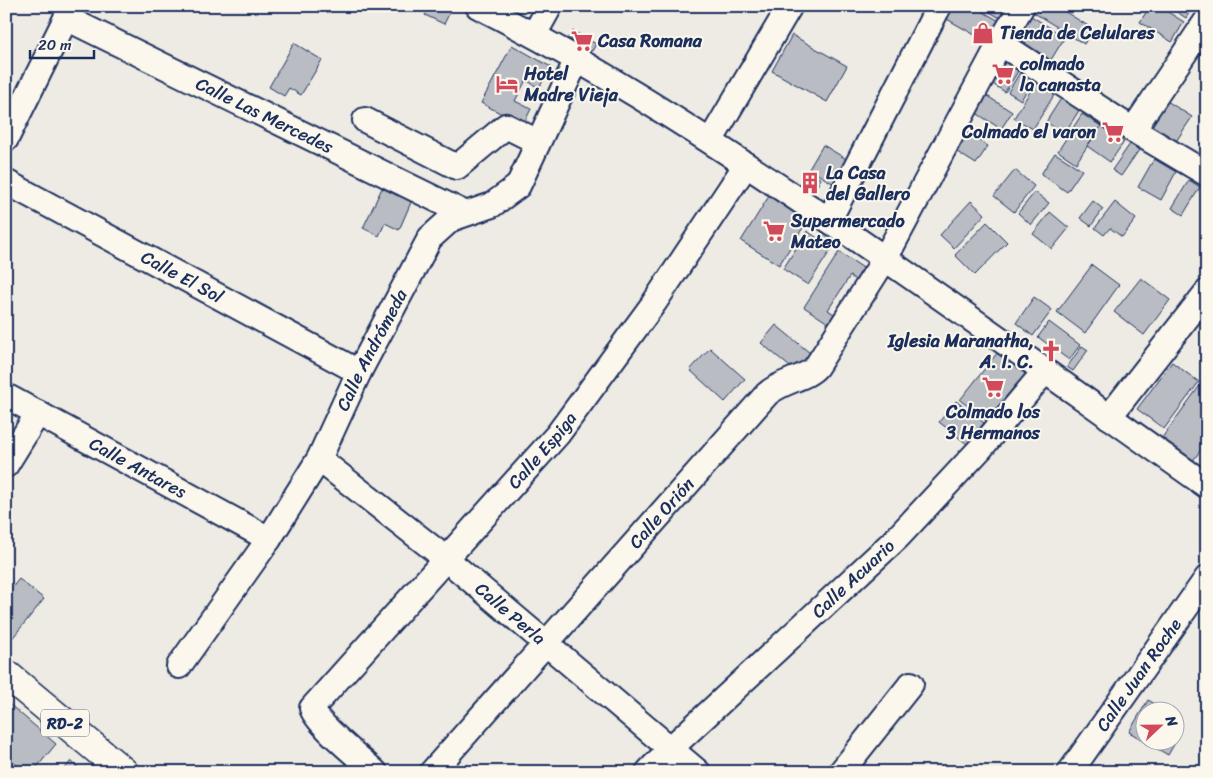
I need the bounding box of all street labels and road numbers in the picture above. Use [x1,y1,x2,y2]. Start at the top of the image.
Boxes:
street label: Calle Las Mercedes [190,68,339,163]
street label: Calle El Sol [135,241,230,313]
street label: Calle Andrómeda [327,282,417,417]
street label: Calle Espiga [499,405,585,497]
street label: Calle Antares [83,428,193,508]
street label: Calle Orión [621,470,703,556]
street label: Calle Acuario [804,531,903,626]
street label: Calle Perla [468,574,553,653]
street label: Calle Juan Roche [1087,611,1190,738]
road number: RD-2 [41,710,89,736]

